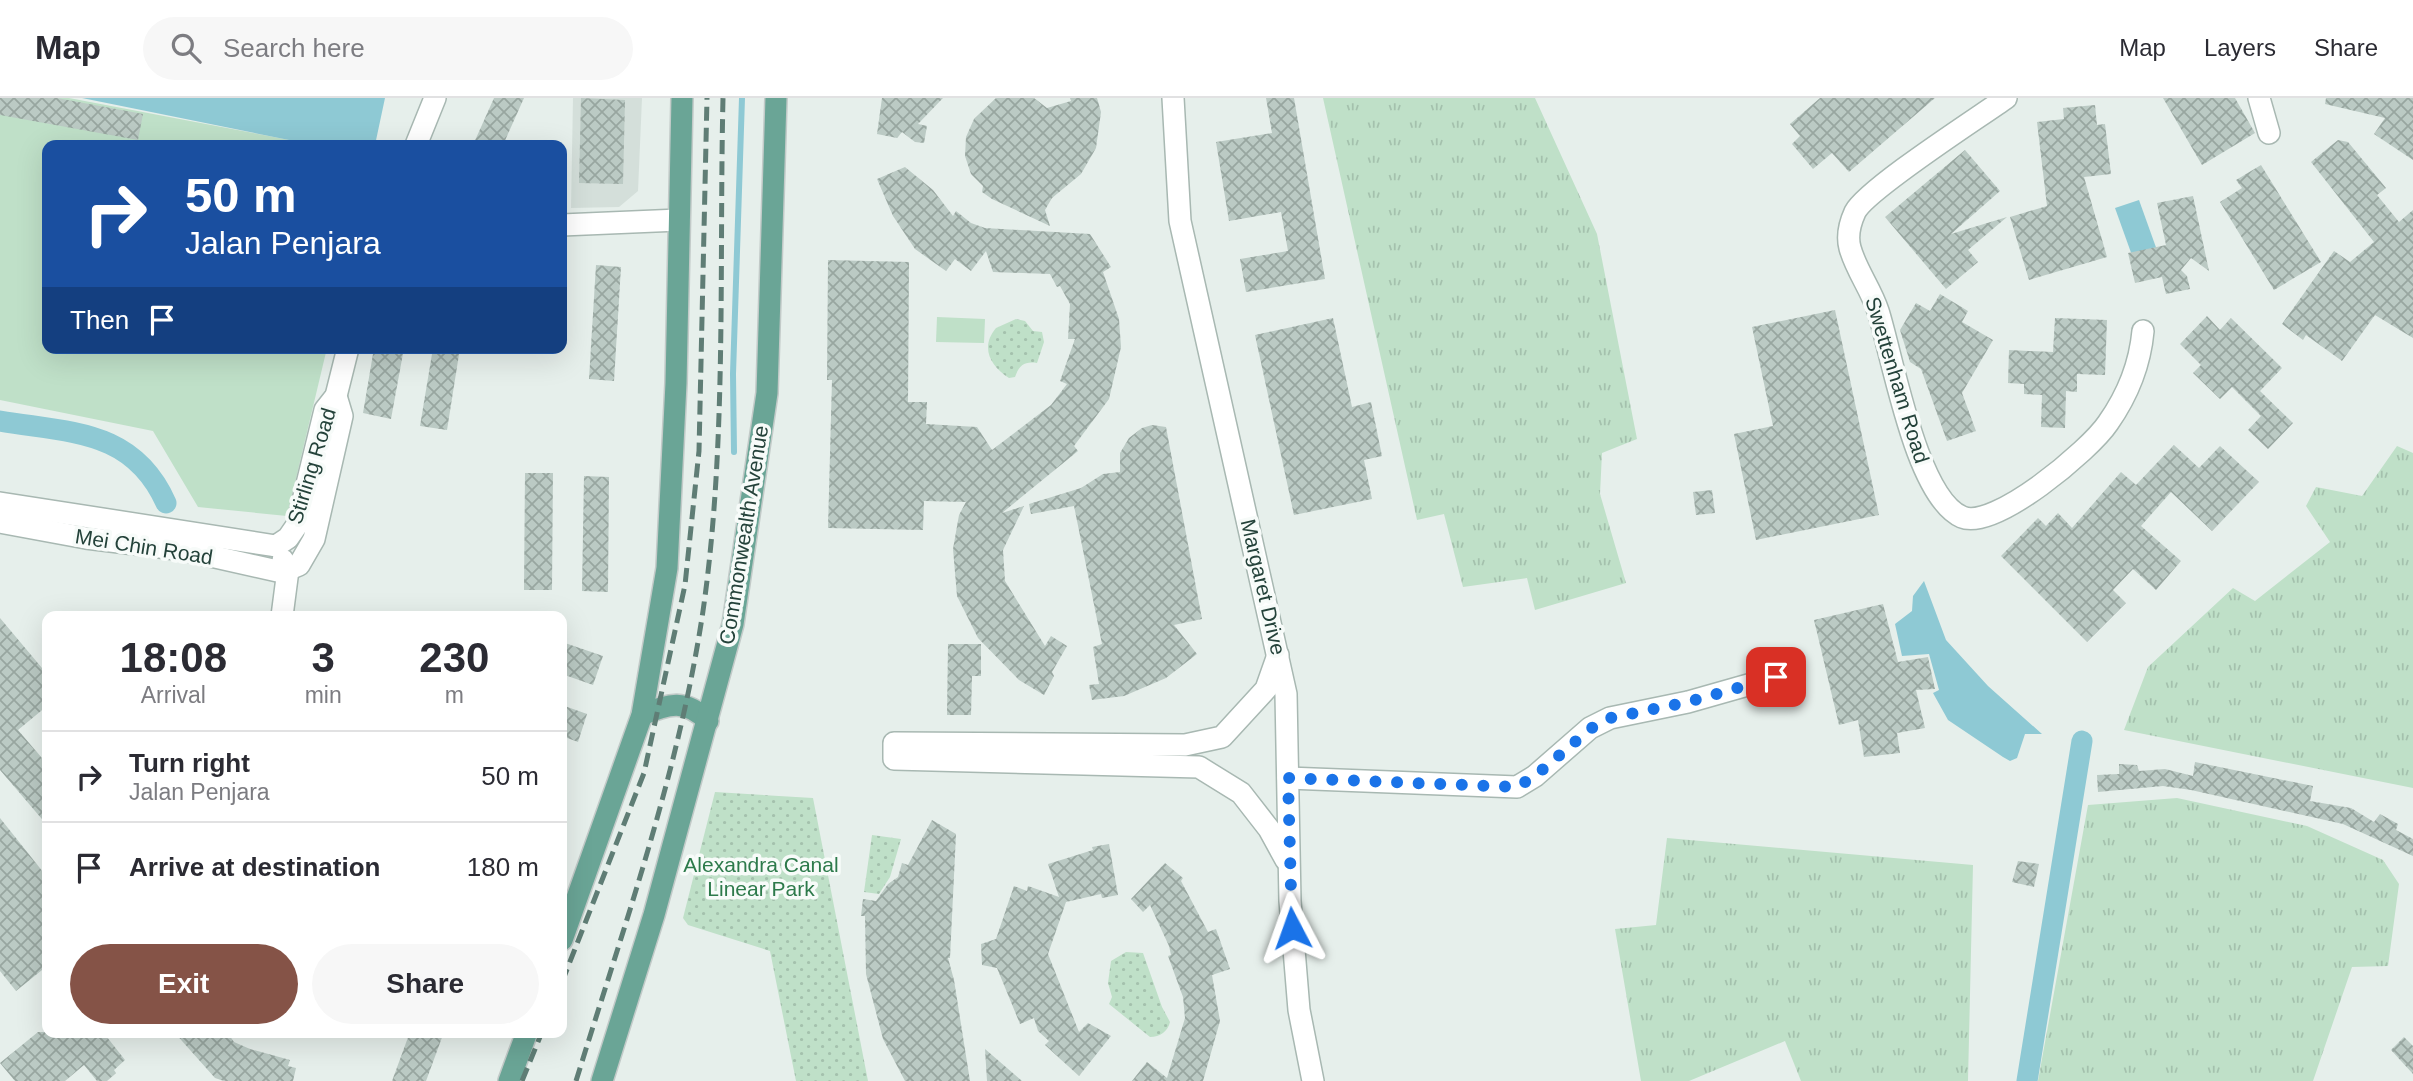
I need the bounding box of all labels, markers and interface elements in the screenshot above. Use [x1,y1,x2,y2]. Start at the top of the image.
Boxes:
search box [143,17,633,80]
text: Map [35,29,101,66]
icon: search [167,29,205,67]
text: Search here [223,33,365,63]
text: Map [2119,34,2166,61]
text: Layers [2204,34,2276,61]
text: Share [2314,34,2378,61]
icon: right [70,168,161,259]
text: 50 m [185,168,297,222]
text: Jalan Penjara [185,225,381,261]
street label: Swettenham Road [1861,294,1934,466]
icon: arrive [143,301,181,339]
text: Then [70,305,129,335]
street label: Stirling Road [283,405,340,527]
street label: Commonwealth Avenue [715,424,772,646]
street label: Margaret Drive [1237,517,1290,657]
street label: Mei Chin Road [74,524,214,569]
text: 18:08 [120,634,227,681]
text: 3 [311,634,335,681]
text: 230 [419,634,489,681]
pin [1746,647,1806,707]
icon: arrive [1757,658,1795,696]
text: Arrival [141,682,206,708]
text: min [305,682,342,708]
text: m [445,682,464,708]
text: Turn right [129,748,250,778]
icon: right [70,758,108,796]
text: 50 m [481,761,539,791]
text: Jalan Penjara [129,779,270,805]
icon: arrive [70,849,108,887]
text: Arrive at destination [129,852,380,882]
text: 180 m [467,852,539,882]
park label: Alexandra Canal Linear Park [683,853,839,900]
position arrow [1255,891,1329,965]
button: Exit [70,944,298,1024]
button: Share [312,944,539,1024]

